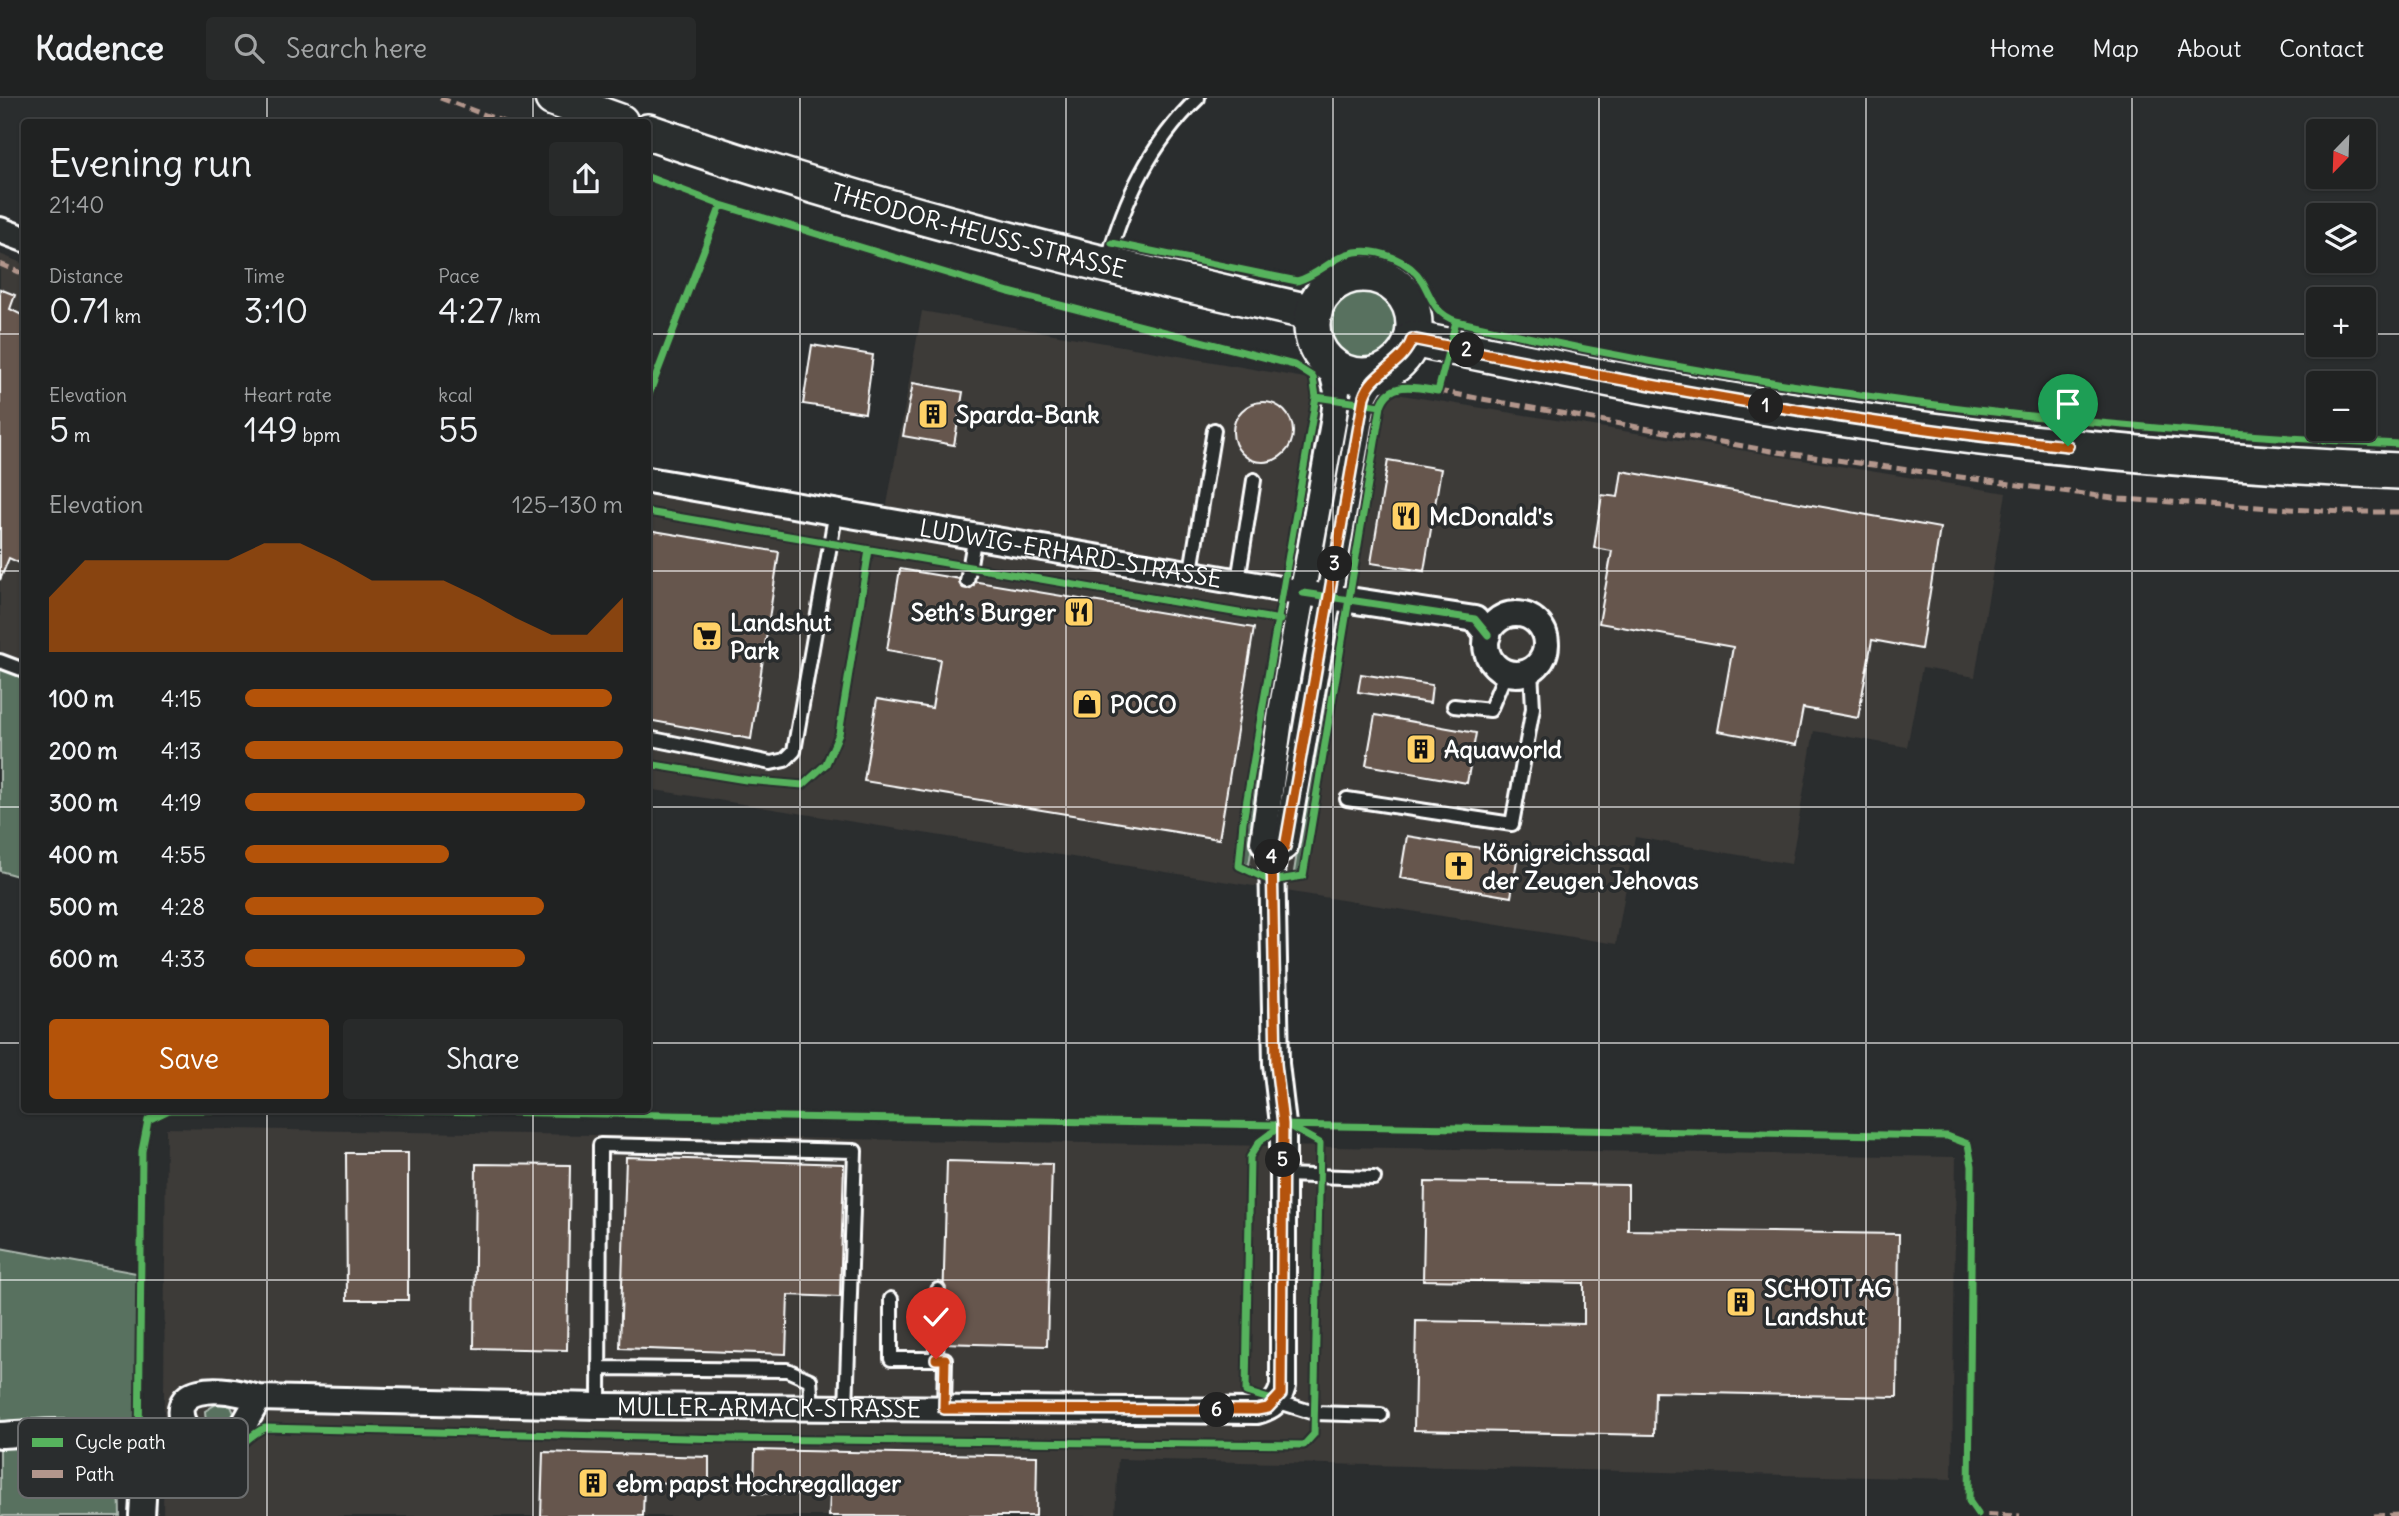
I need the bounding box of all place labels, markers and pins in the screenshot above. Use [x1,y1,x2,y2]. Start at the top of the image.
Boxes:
pin: 2 [1450,332,1484,368]
pin [2038,374,2098,446]
pin: 1 [1748,388,1784,424]
building icon: Sparda-Bank [916,397,950,431]
place label: Sparda-Bank [956,399,1100,429]
restaurant icon: McDonald's [1389,499,1423,533]
place label: McDonald's [1429,501,1553,531]
pin: 3 [1318,546,1352,582]
restaurant icon: Seth’s Burger [1062,595,1096,629]
place label: Seth’s Burger [911,597,1056,627]
place label: Landshut Park [730,607,832,665]
supermarket icon: Landshut Park [690,619,724,653]
shop icon: POCO [1070,687,1104,721]
place label: POCO [1110,689,1177,719]
building icon: Aquaworld [1404,732,1438,766]
place label: Aquaworld [1444,734,1562,764]
place label: Königreichssaal der Zeugen Jehovas [1482,837,1699,895]
pin: 4 [1254,840,1290,874]
church icon: Königreichssaal der Zeugen Jehovas [1442,849,1476,883]
pin: 5 [1266,1142,1300,1178]
place label: SCHOTT AG Landshut [1764,1273,1892,1331]
building icon: SCHOTT AG Landshut [1724,1285,1758,1319]
pin [906,1287,966,1359]
pin: 6 [1200,1392,1234,1428]
building icon: ebm papst Hochregallager [576,1466,610,1500]
place label: ebm papst Hochregallager [616,1468,901,1498]

